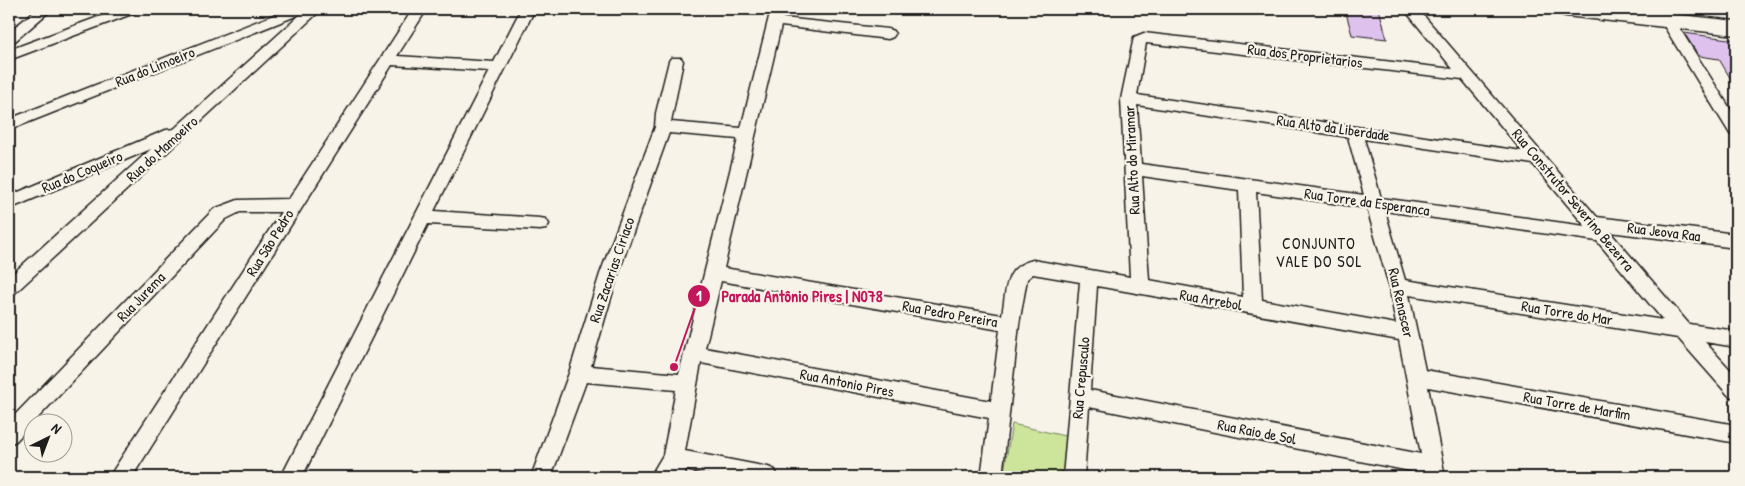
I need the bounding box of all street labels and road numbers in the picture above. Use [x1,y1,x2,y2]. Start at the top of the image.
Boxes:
street label: Rua dos Proprietarios [1246,38,1364,73]
street label: Rua do Limoeiro [112,41,198,92]
street label: Rua Alto do Miramar [1118,105,1145,215]
street label: Rua Alto da Liberdade [1275,109,1391,146]
street label: Rua do Mamoeiro [121,111,202,186]
street label: Rua Construtor Severino Bezerra [1507,124,1639,275]
street label: Rua do Coqueiro [38,145,125,198]
street label: Rua Torre da Esperanca [1303,182,1431,221]
street label: Rua São Pedro [241,205,298,280]
street label: Rua Zacarias Ciriaco [584,214,639,325]
street label: Rua Jeova Raa [1626,217,1702,246]
street label: Rua Renascer [1383,266,1420,340]
street label: Rua Jurema [112,267,170,326]
street label: Rua Arrebol [1178,284,1244,315]
street label: Rua Pedro Pereira [901,295,999,332]
street label: Rua Torre do Mar [1520,295,1614,330]
street label: Rua Crepusculo [1066,336,1095,420]
street label: Rua Antonio Pires [798,363,896,402]
street label: Rua Torre de Marfim [1522,386,1632,425]
street label: Rua Raio de Sol [1216,414,1298,449]

